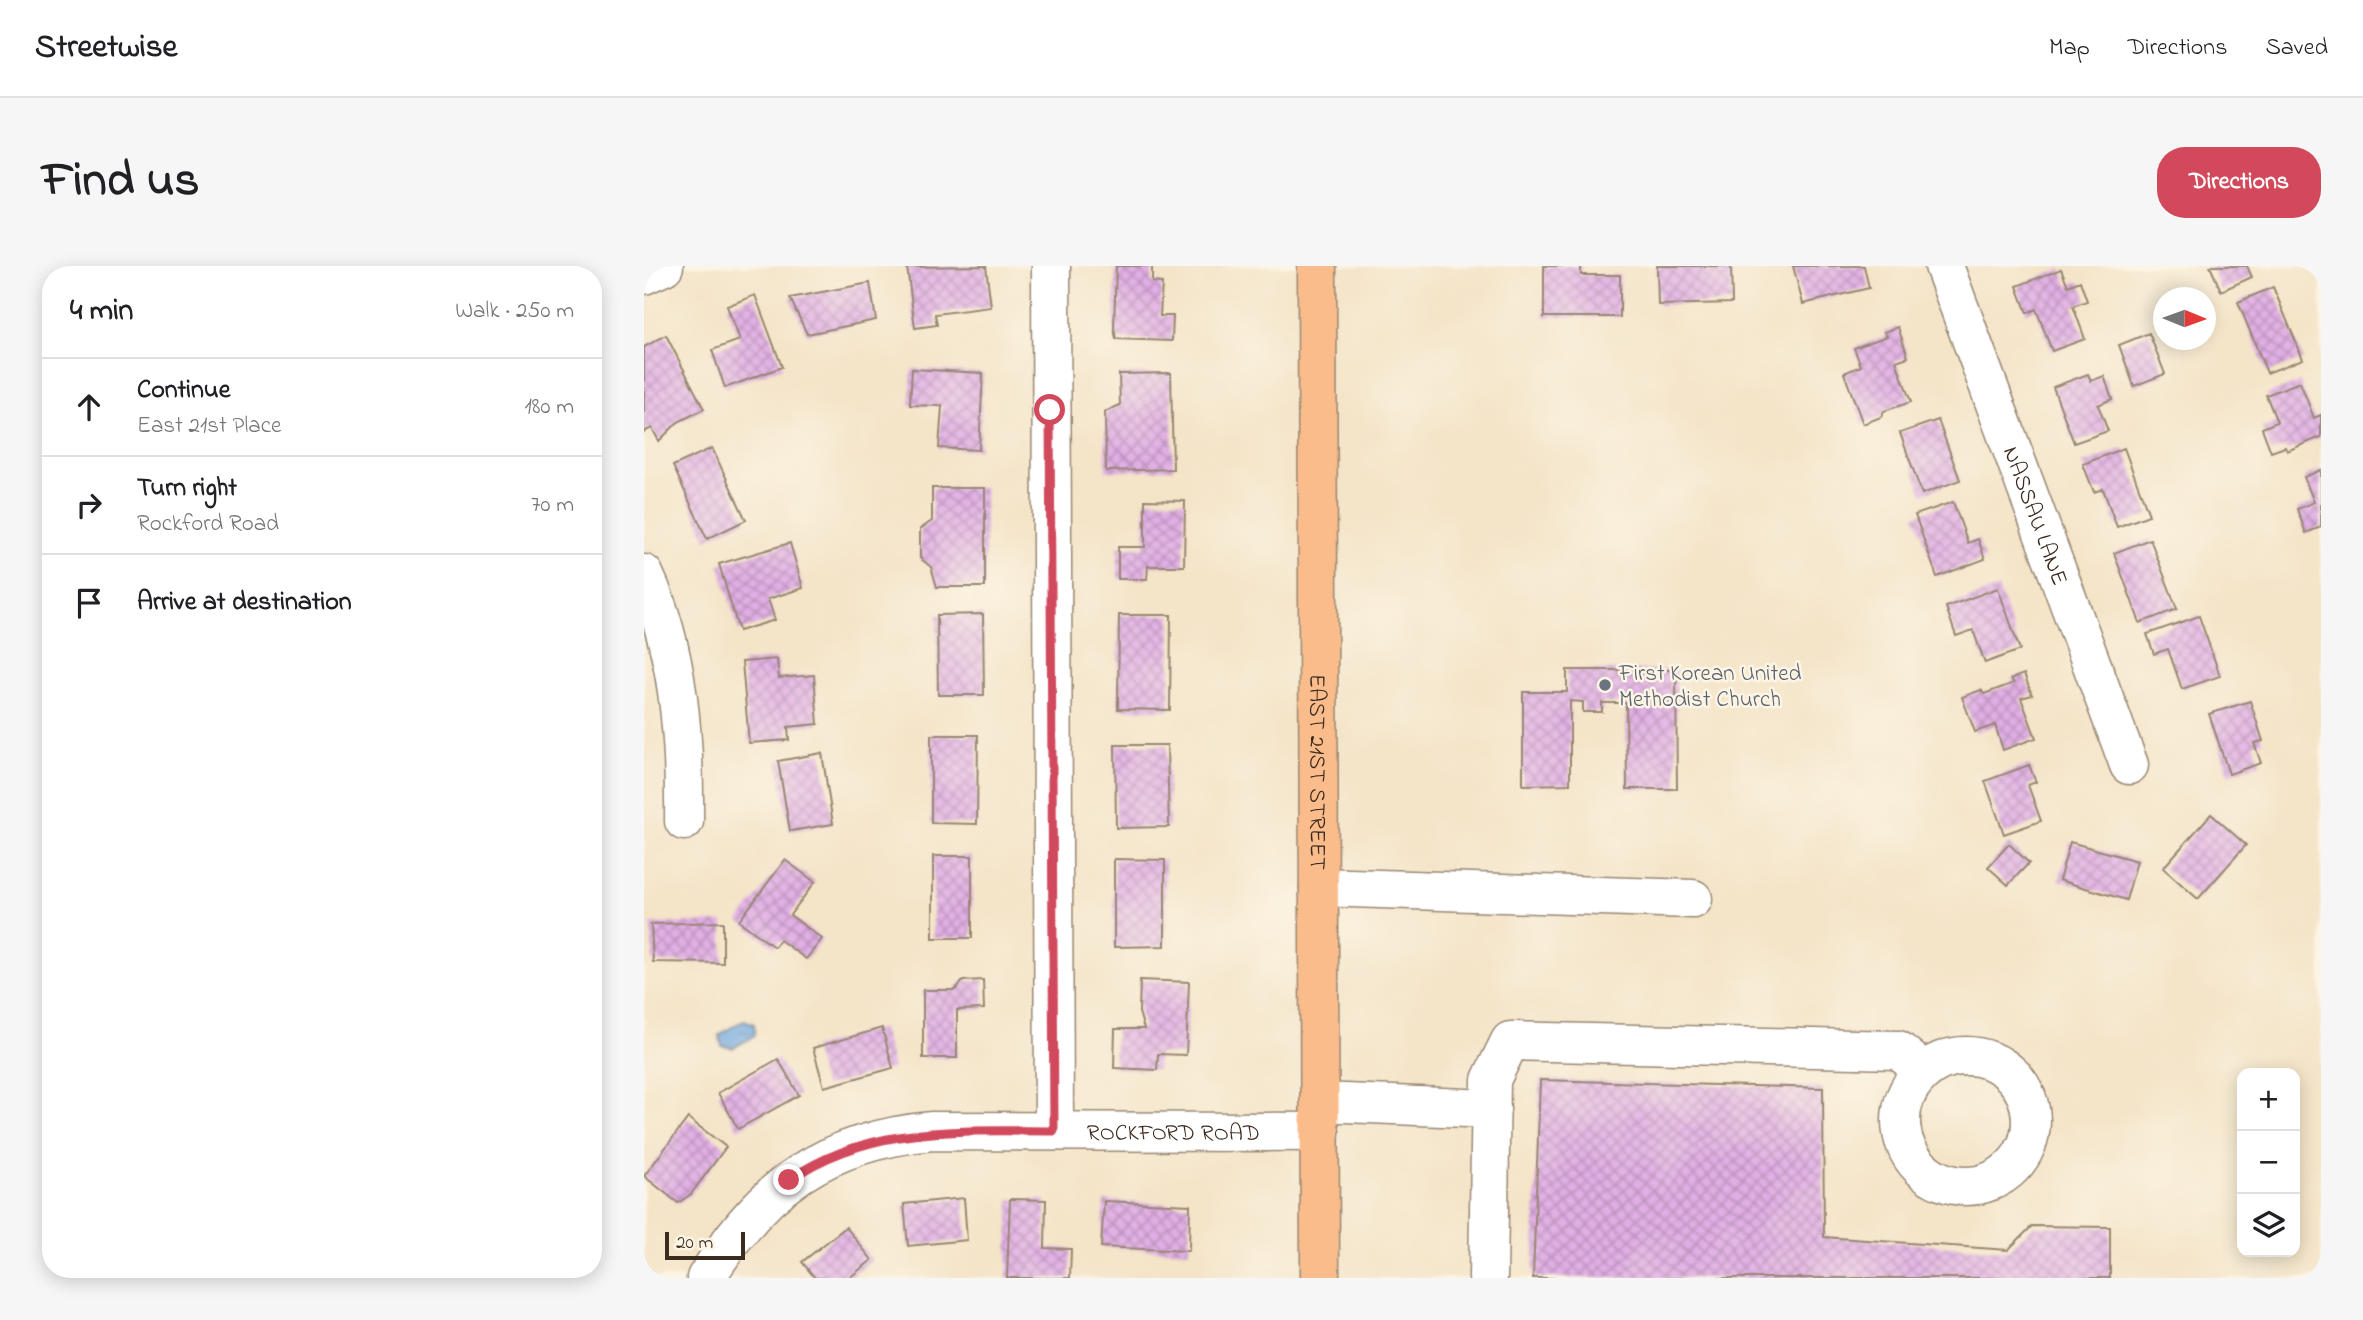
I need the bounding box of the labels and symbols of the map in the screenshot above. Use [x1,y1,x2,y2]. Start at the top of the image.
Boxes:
north arrow [2153,287,2216,350]
route start [1034,394,1065,425]
street label: NASSAU LANE [1993,442,2075,590]
place label: First Korean United Methodist Church [1618,658,1801,717]
street label: EAST 21ST STREET [1299,674,1333,870]
marker: First Korean United Methodist Church [1597,677,1613,693]
street label: ROCKFORD ROAD [1087,1117,1260,1151]
route end [773,1164,804,1195]
scale bar [665,1229,746,1261]

